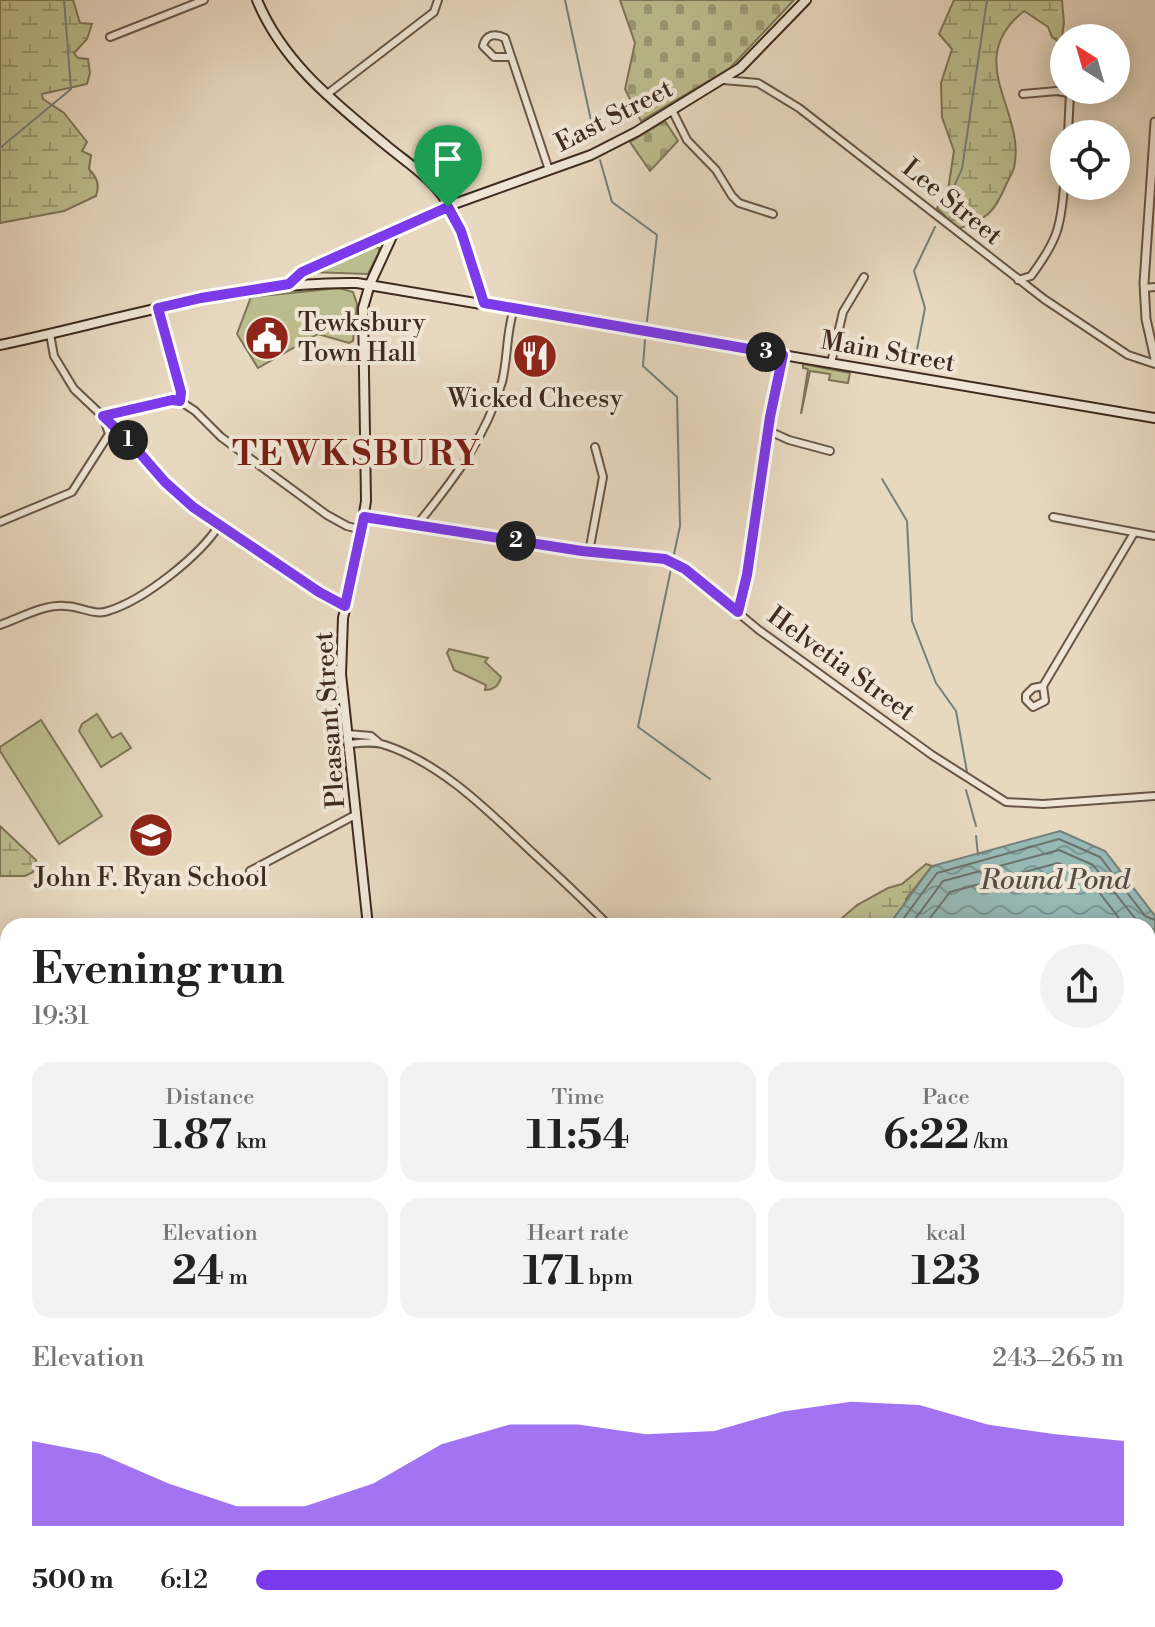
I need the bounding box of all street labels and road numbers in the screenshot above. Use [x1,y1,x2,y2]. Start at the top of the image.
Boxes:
street label: East Street [550,73,678,159]
street label: Lee Street [896,152,1008,252]
street label: Main Street [818,324,958,380]
street label: Helvetia Street [761,600,921,728]
street label: Pleasant Street [308,631,352,809]

